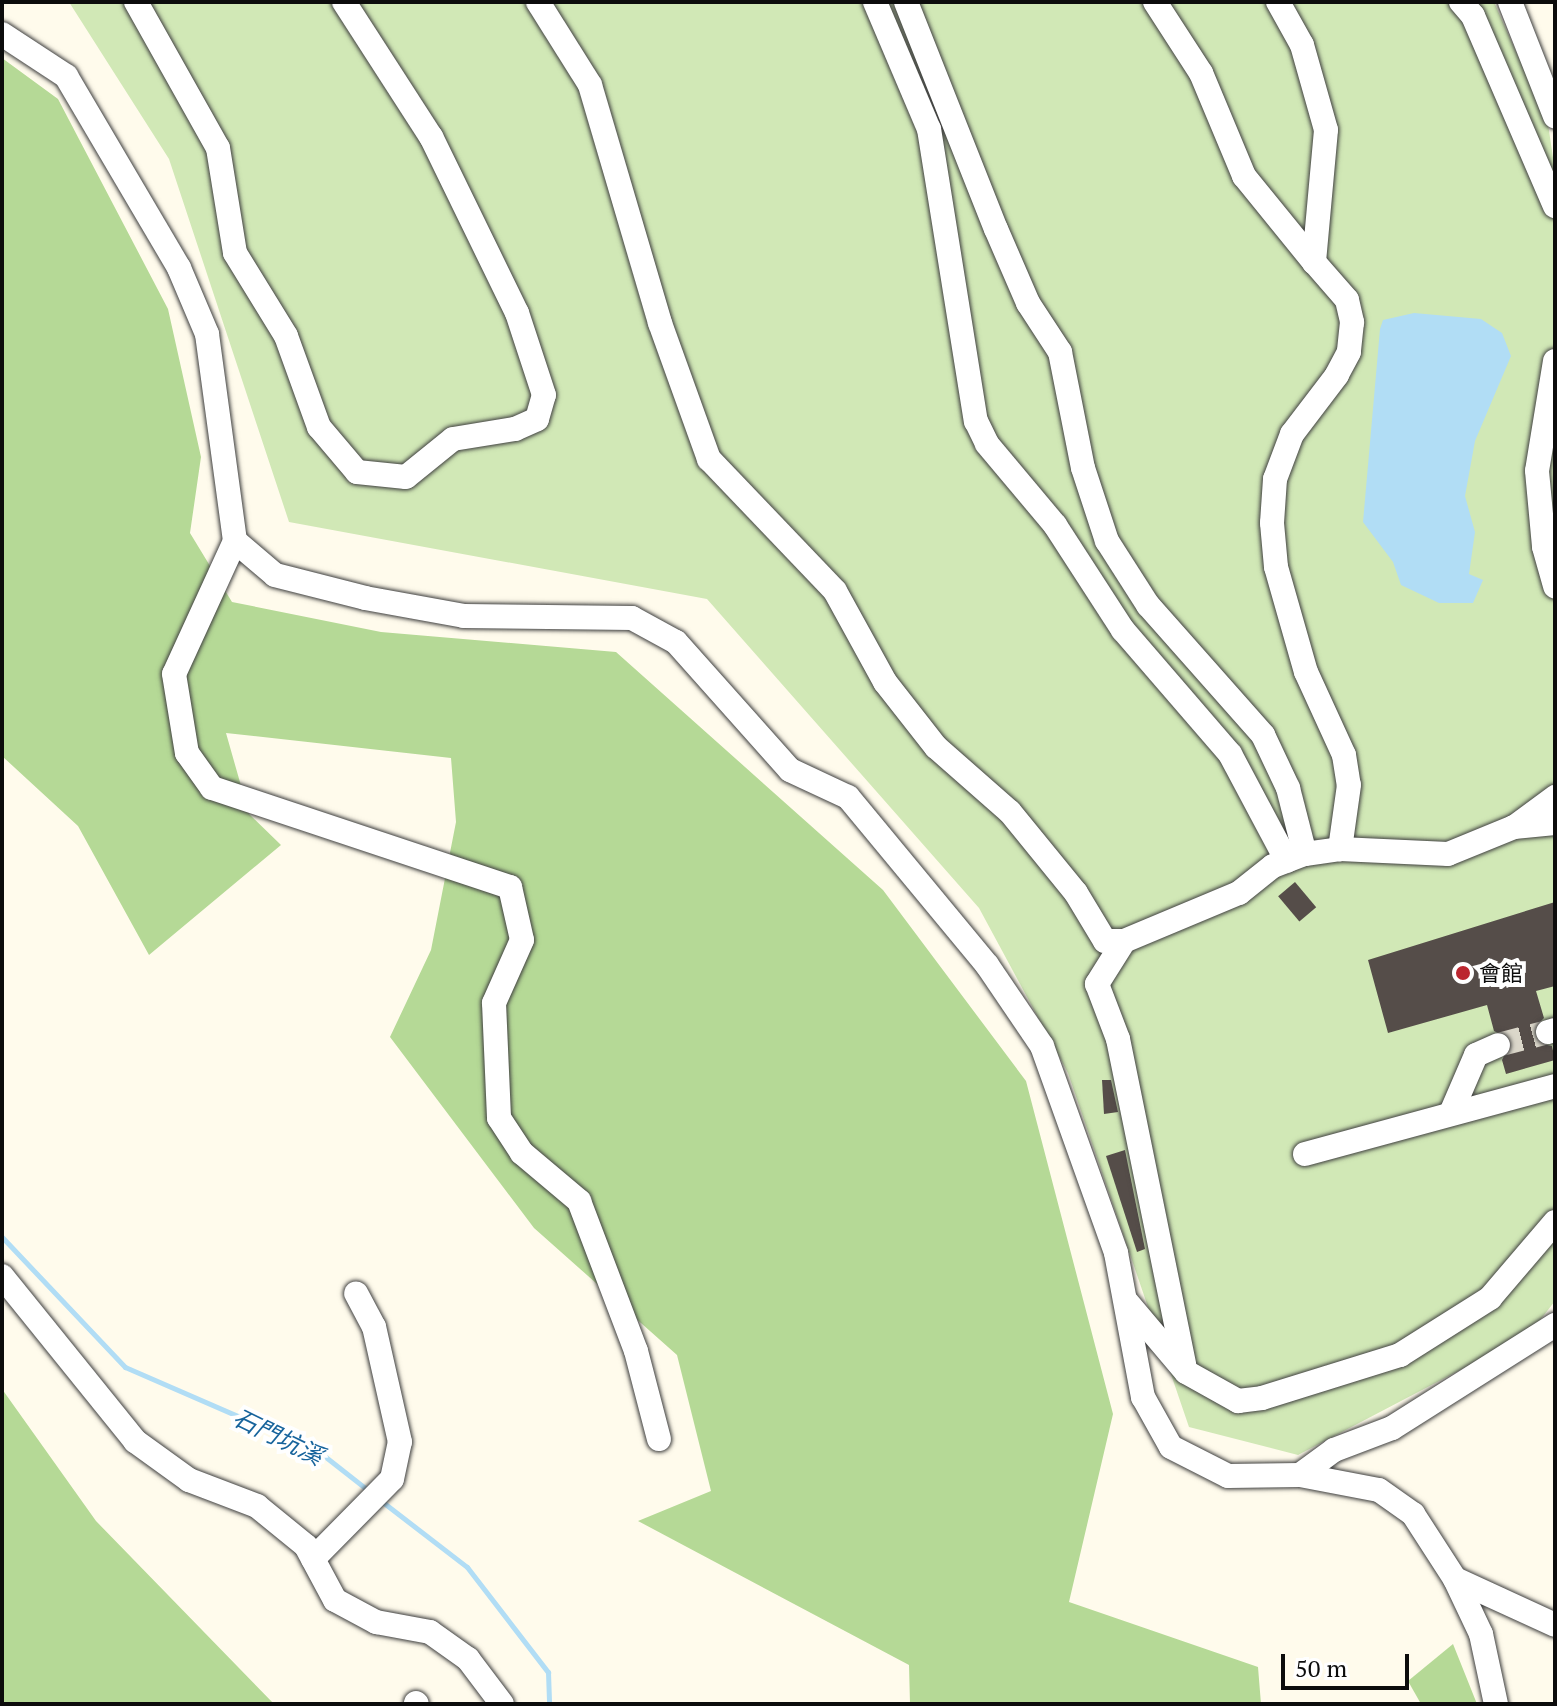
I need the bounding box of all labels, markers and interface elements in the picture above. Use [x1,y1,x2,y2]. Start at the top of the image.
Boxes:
place label: 會館 [1479,960,1523,986]
marker: 會館 [1454,964,1472,982]
water label: 石門坑溪 [229,1403,327,1471]
scale bar [1285,1638,1413,1688]
text: 50 m [1295,1652,1347,1684]

